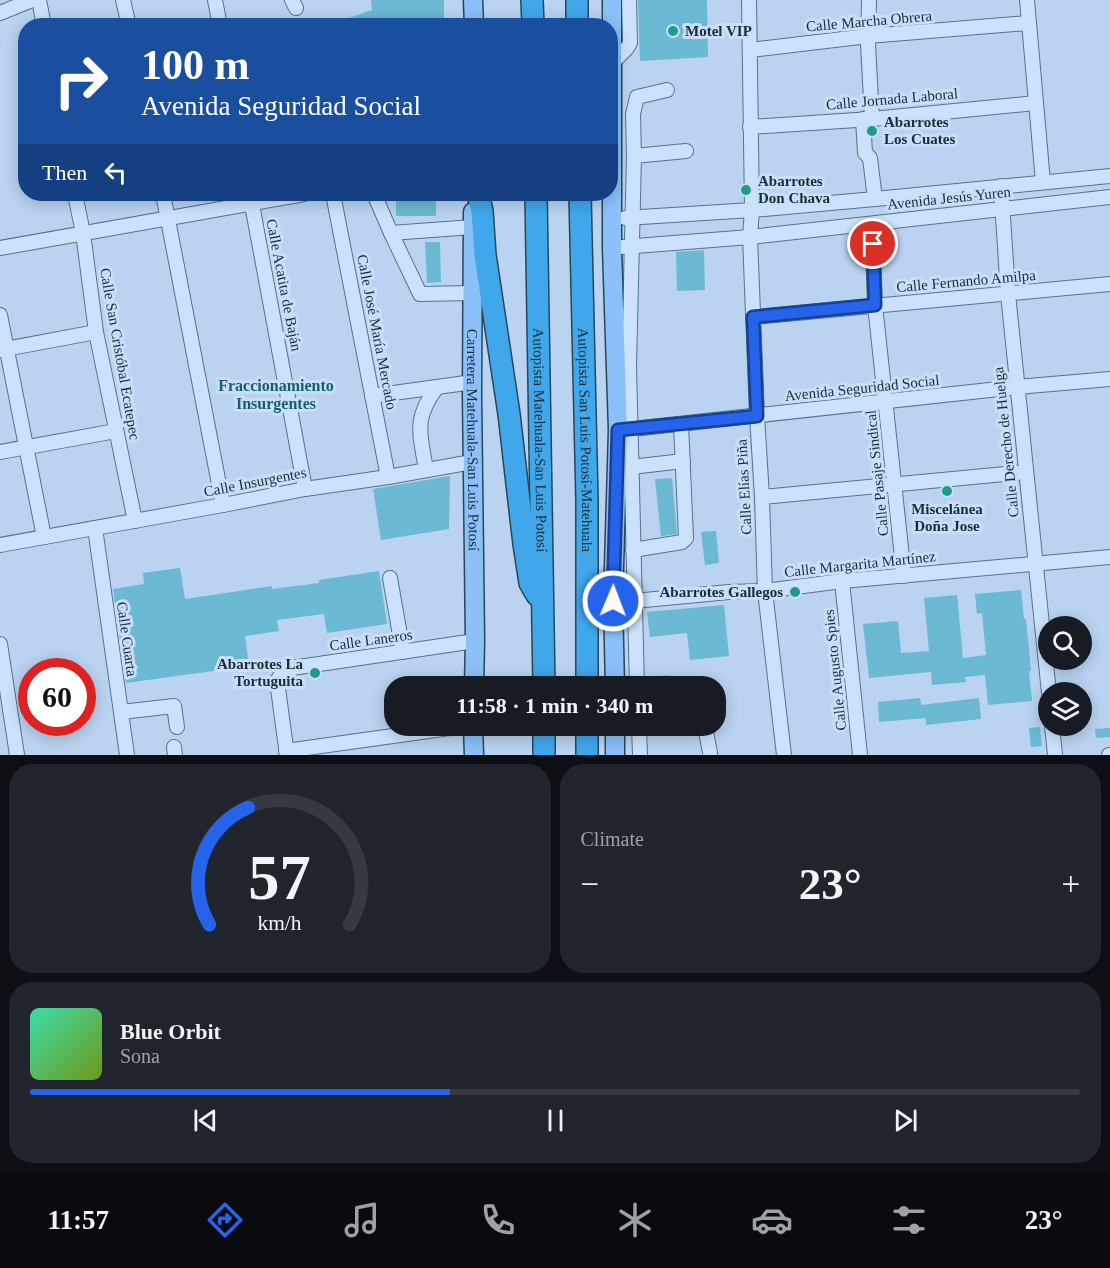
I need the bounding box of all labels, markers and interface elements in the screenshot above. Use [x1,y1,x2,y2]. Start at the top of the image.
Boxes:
street label: Calle Marcha Obrera [805,7,933,34]
place label: Motel VIP [685,23,752,39]
marker: Motel VIP [666,24,680,38]
icon: right [42,42,120,120]
text: 100 m [141,42,250,88]
street label: Calle Jornada Laboral [825,85,959,113]
text: Avenida Seguridad Social [141,91,421,121]
place label: Abarrotes Los Cuates [884,114,955,147]
marker: Abarrotes Los Cuates [865,124,879,138]
icon: left [99,156,132,189]
text: Then [42,160,87,185]
place label: Abarrotes Don Chava [758,173,831,206]
marker: Abarrotes Don Chava [739,183,753,197]
street label: Avenida Jesús Yuren [886,184,1012,212]
street label: Calle Acatita de Baján [263,217,305,353]
pin [847,218,898,269]
icon: arrive [856,227,889,260]
street label: Calle José María Mercado [354,253,400,411]
street label: Calle San Cristóbal Ecatepec [97,267,143,442]
street label: Calle Fernando Amilpa [896,267,1037,295]
street label: Autopista Matehuala-San Luis Potosí [530,327,550,552]
street label: Autopista San Luis Potosí-Matehuala [575,327,595,553]
street label: Carretera Matehuala-San Luis Potosí [464,329,482,551]
street label: Calle Derecho de Huelga [990,366,1022,518]
street label: Avenida Seguridad Social [784,372,940,404]
district label: Fraccionamiento Insurgentes [218,377,334,413]
street label: Calle Pasaje Sindical [862,409,892,537]
street label: Calle Elías Piña [733,438,754,535]
street label: Calle Insurgentes [202,464,308,500]
marker: Miscelánea Doña Jose [940,484,954,498]
place label: Miscelánea Doña Jose [911,501,983,534]
street label: Calle Margarita Martínez [783,548,937,580]
position arrow [581,569,645,633]
place label: Abarrotes Gallegos [660,584,783,600]
marker: Abarrotes Gallegos [788,585,802,599]
street label: Calle Cuarta [114,601,140,678]
street label: Calle Augusto Spies [821,609,849,731]
map controls [1038,616,1092,736]
button: search [1038,616,1092,670]
street label: Calle Laneros [328,626,414,654]
place label: Abarrotes La Tortuguita [217,656,303,689]
speed limit sign: 60 [18,658,96,736]
marker: Abarrotes La Tortuguita [308,666,322,680]
button: layers [1038,682,1092,736]
text: 11:58 · 1 min · 340 m [457,693,653,718]
text: Climate [581,828,644,850]
text: 57 [249,843,311,912]
text: 23° [799,859,862,909]
text: − [581,866,599,902]
text: + [1061,866,1080,902]
text: km/h [258,912,302,936]
text: Blue Orbit [120,1019,221,1044]
text: Sona [120,1045,160,1067]
icon: previous [189,1104,222,1137]
icon: pause [539,1104,572,1137]
icon: next [889,1104,922,1137]
icon: directions [204,1199,246,1241]
icon: music [341,1199,383,1241]
icon: phone [477,1199,519,1241]
icon: climate [614,1199,656,1241]
icon: car [751,1199,793,1241]
icon: filters [888,1199,930,1241]
text: 11:57 [47,1205,109,1235]
text: 23° [1025,1205,1063,1235]

